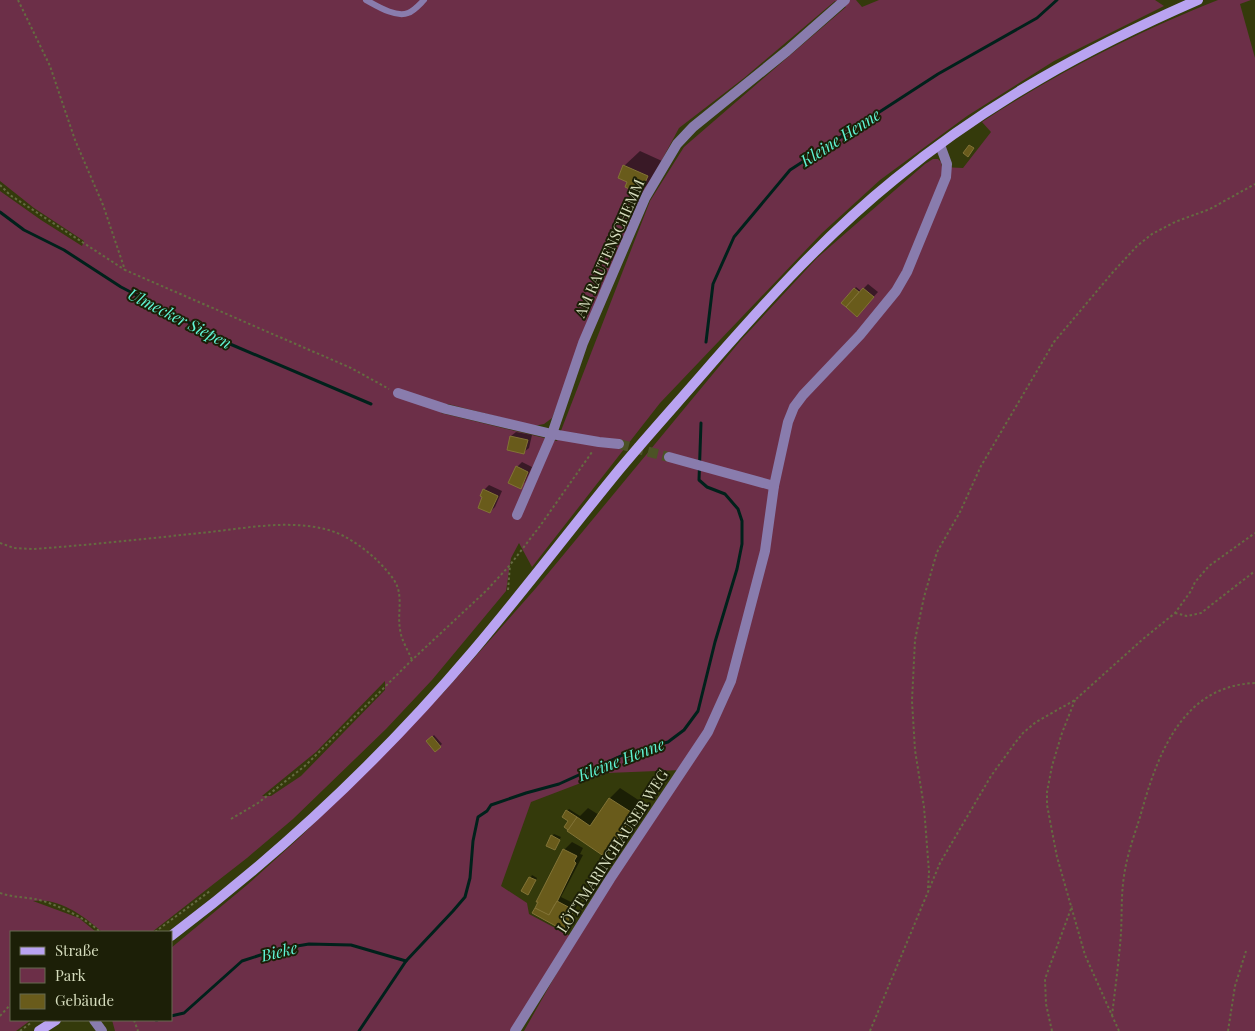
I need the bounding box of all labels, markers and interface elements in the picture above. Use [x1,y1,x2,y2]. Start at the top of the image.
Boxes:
water label: Kleine Henne [795,103,884,171]
street label: AM RAUTENSCHEMM [569,176,649,321]
water label: Ulmecker Siepen [125,283,235,353]
water label: Kleine Henne [574,733,667,785]
street label: LÖTTMARINGHAUSER WEG [552,765,673,937]
legend [10,931,172,1021]
water label: Bieke [258,936,300,966]
text: Straße [55,940,99,960]
text: Park [55,965,87,985]
text: Gebäude [55,990,114,1010]

